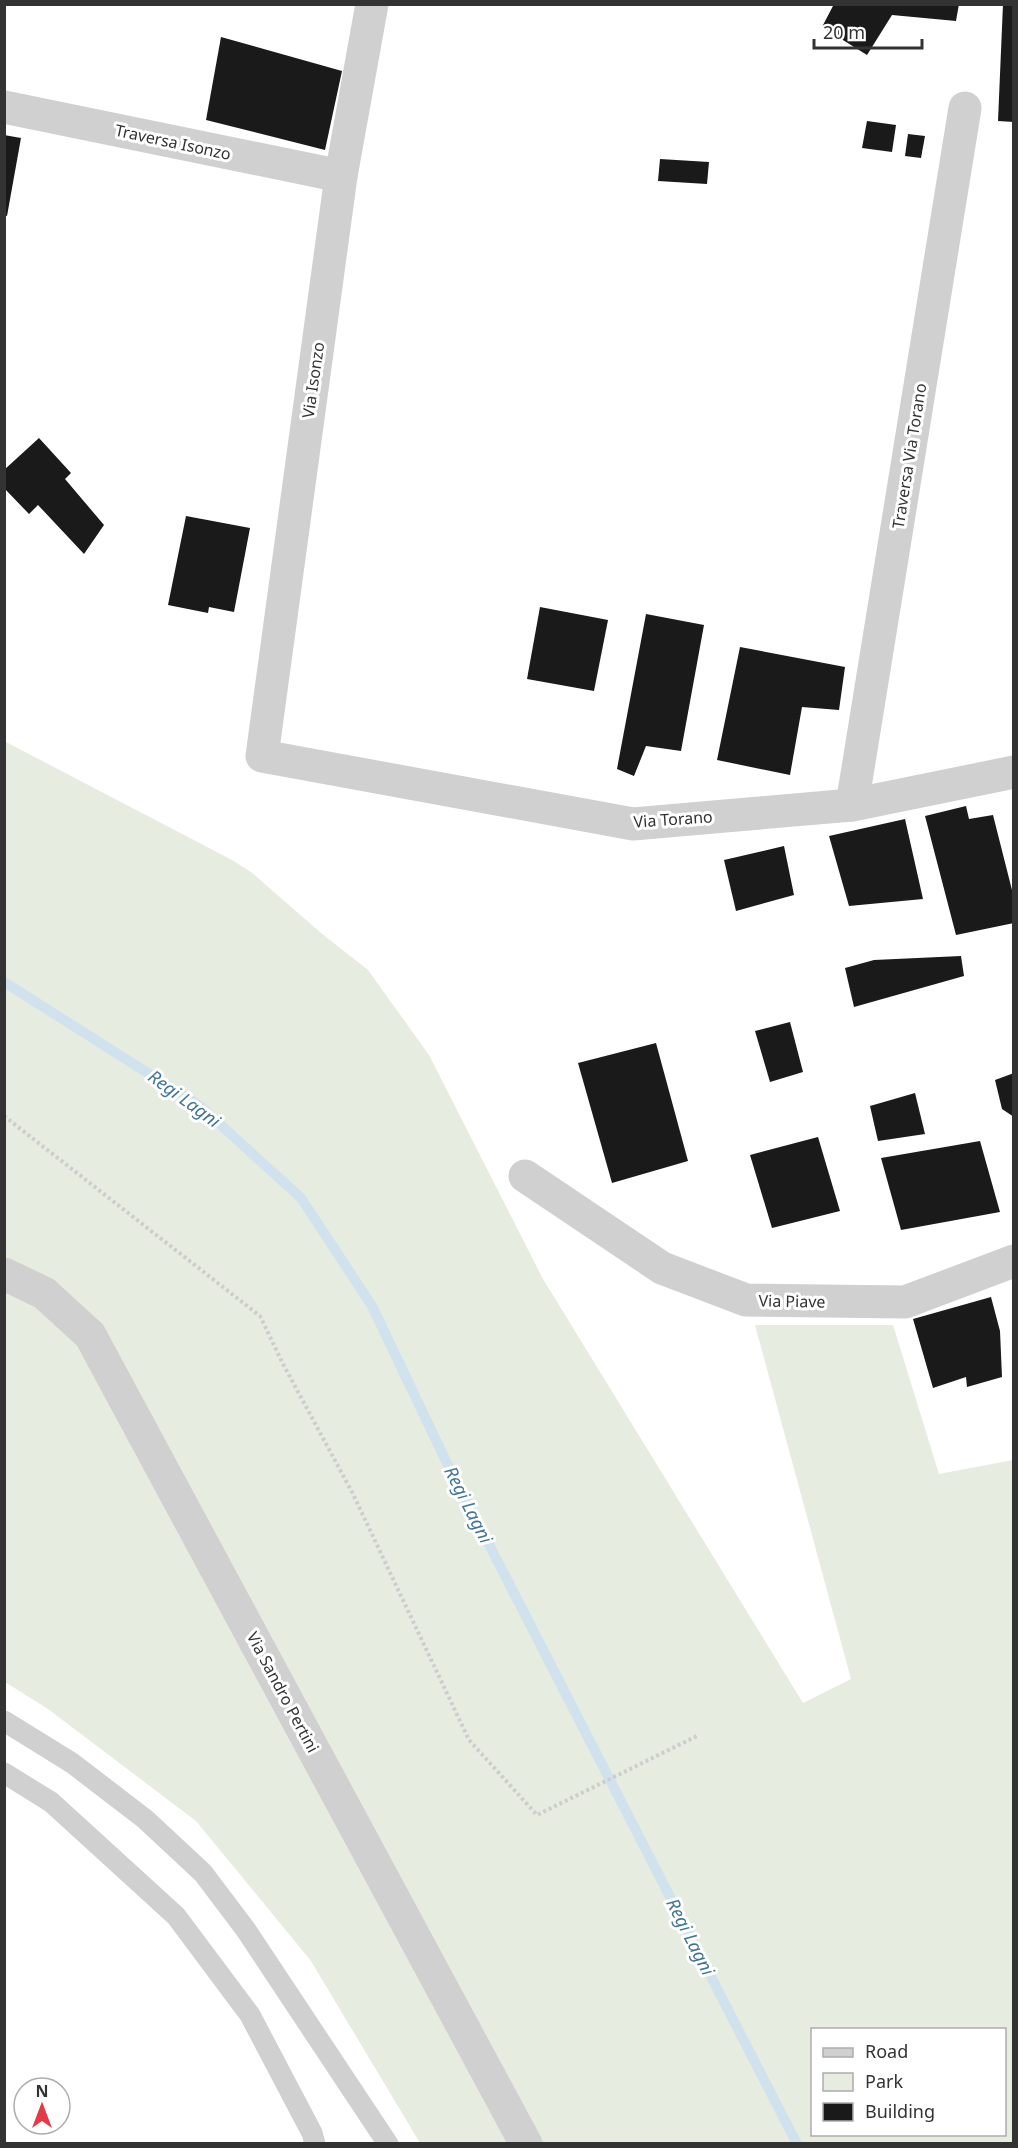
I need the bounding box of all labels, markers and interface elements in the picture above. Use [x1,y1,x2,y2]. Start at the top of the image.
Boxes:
scale bar [814,12,922,50]
text: 20 m [823,20,865,44]
street label: Traversa Isonzo [113,119,233,165]
street label: Via Isonzo [297,340,329,420]
street label: Traversa Via Torano [887,382,931,530]
street label: Via Torano [633,805,713,833]
water label: Regi Lagni [144,1064,226,1133]
street label: Via Piave [758,1289,826,1313]
water label: Regi Lagni [439,1462,499,1547]
street label: Via Sandro Pertini [242,1628,324,1756]
water label: Regi Lagni [661,1894,721,1979]
legend [811,2028,1006,2136]
text: Road [865,2039,908,2063]
text: Park [865,2069,903,2093]
north arrow [12,2076,72,2136]
text: N [35,2080,49,2102]
text: Building [865,2099,935,2123]

